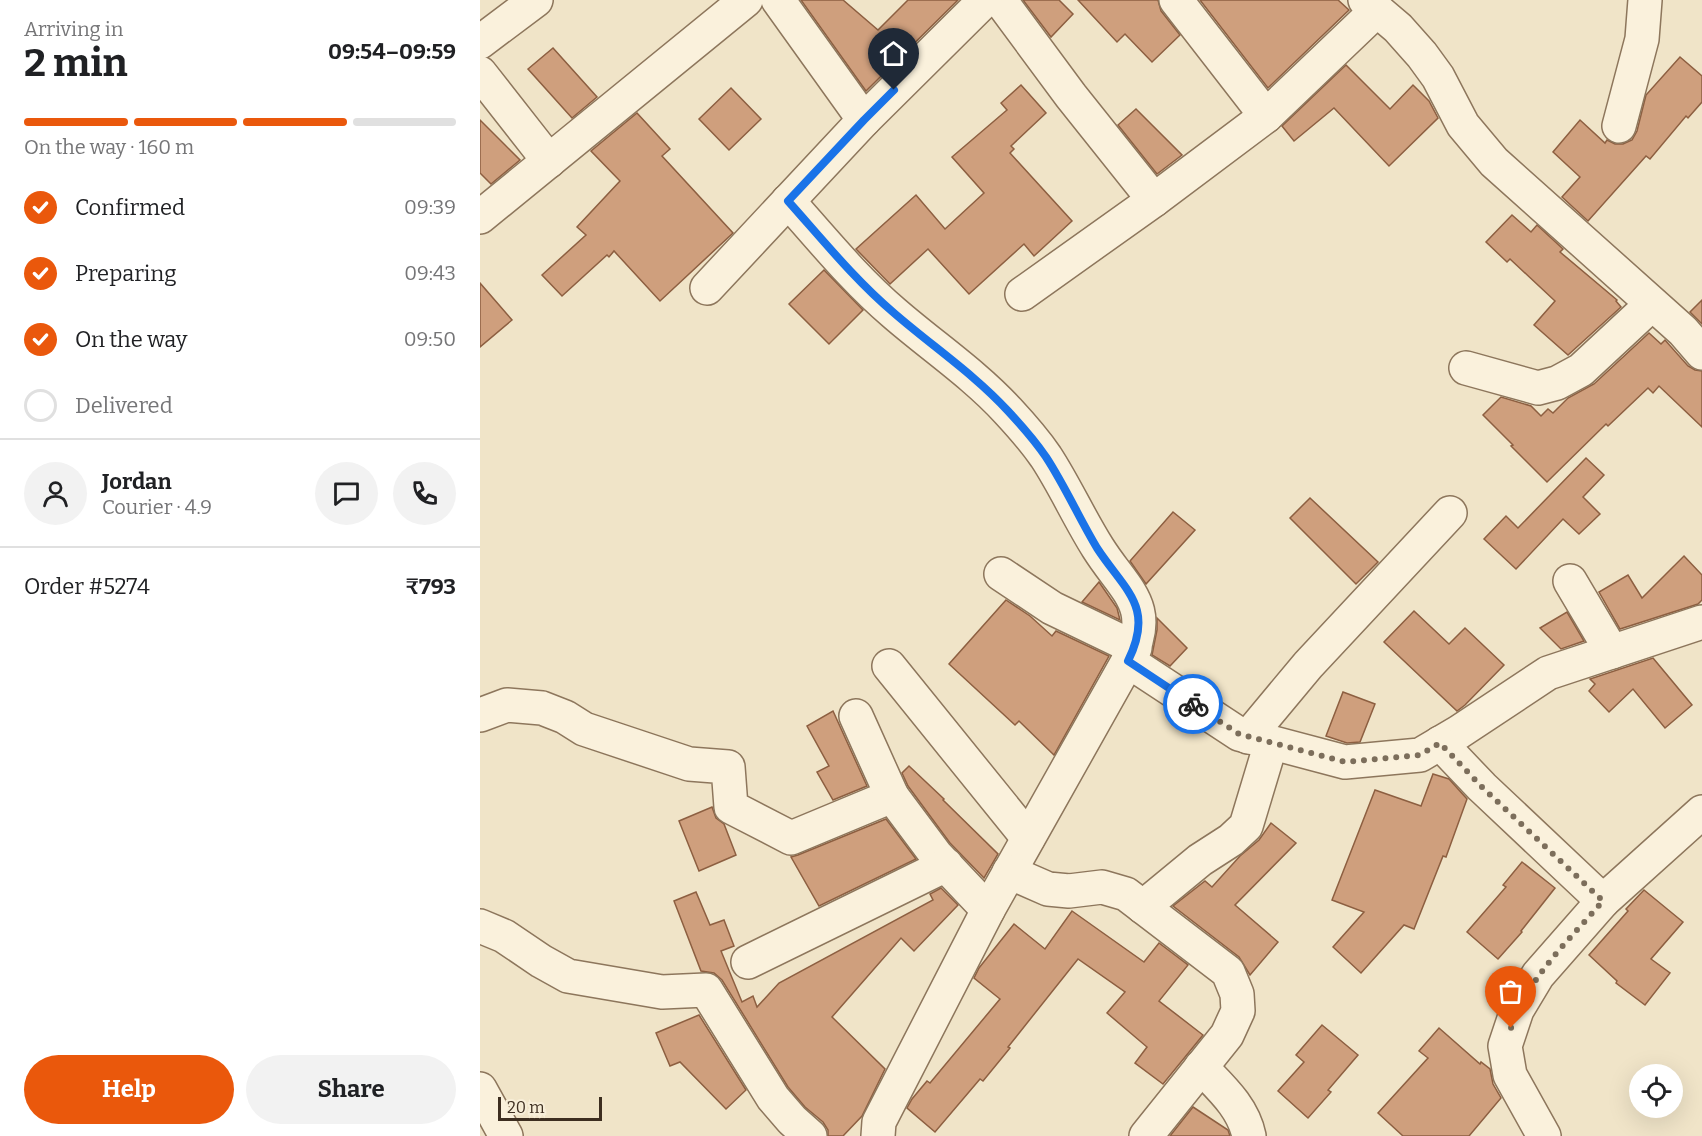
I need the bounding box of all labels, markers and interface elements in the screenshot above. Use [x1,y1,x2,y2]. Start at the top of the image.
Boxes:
text: Arriving in [24,17,123,41]
pin [868,28,919,90]
icon: home [877,37,910,70]
text: 09:54–09:59 [328,38,456,65]
text: 2 min [24,40,128,86]
text: On the way · 160 m [24,135,194,159]
icon: check [24,191,57,224]
text: Confirmed [75,194,185,221]
text: 09:39 [404,195,456,219]
icon: check [24,257,57,290]
text: Preparing [75,260,177,287]
text: 09:43 [404,261,456,285]
icon: check [24,323,57,356]
text: On the way [75,326,187,353]
text: 09:50 [404,327,456,351]
text: Delivered [75,392,173,419]
button: person [24,462,87,525]
button: chat [315,462,378,525]
button: phone [393,462,456,525]
text: Jordan [102,468,172,495]
text: Courier · 4.9 [102,495,212,519]
text: Order #5274 [24,573,150,600]
text: ₹793 [405,573,456,600]
courier [1163,674,1223,734]
icon: bike [1177,688,1210,721]
pin [1485,966,1536,1028]
icon: bag [1494,975,1527,1008]
button: Help [24,1055,234,1124]
button: Share [246,1055,456,1124]
map controls [1629,1064,1683,1118]
button: locate [1629,1064,1683,1118]
scale bar [498,1094,602,1122]
text: 20 m [507,1098,544,1117]

